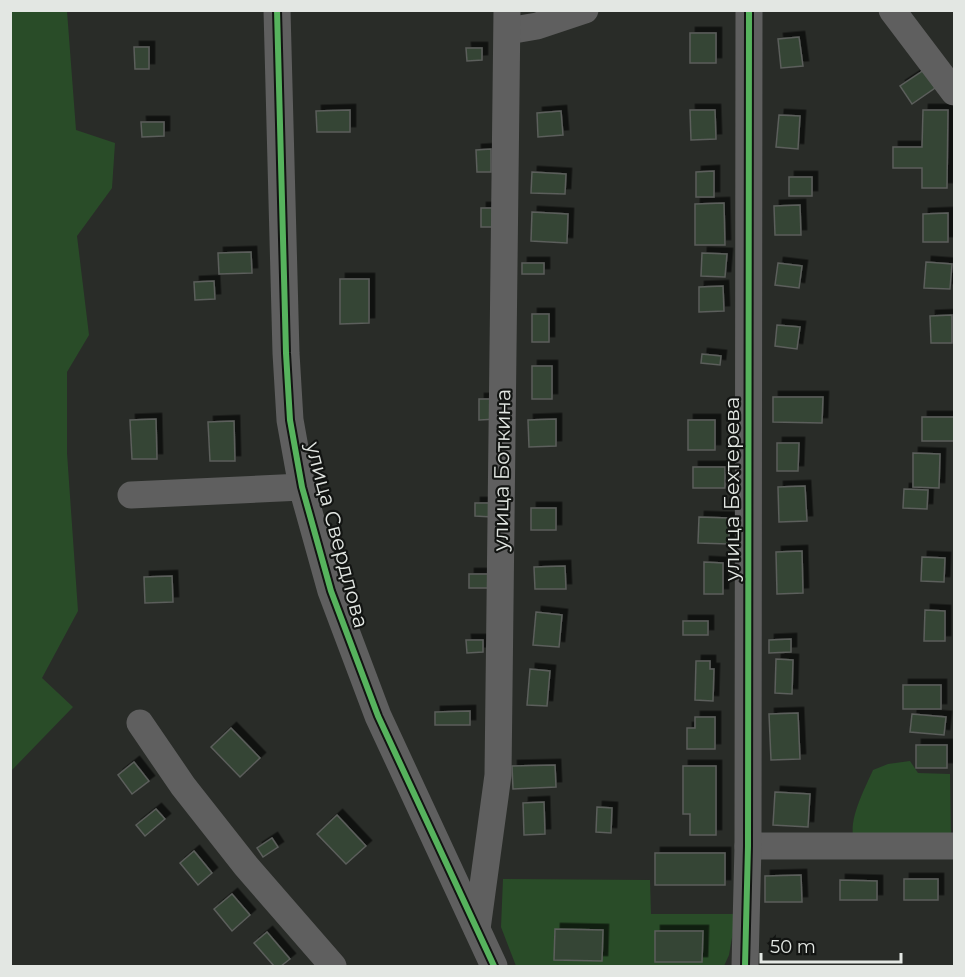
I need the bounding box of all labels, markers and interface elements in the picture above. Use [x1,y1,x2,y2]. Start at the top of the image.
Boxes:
street label: улица Боткина [488,389,515,552]
street label: улица Бехтерева [719,397,744,582]
street label: улица Свердлова [300,438,374,631]
scale bar [761,926,900,964]
text: 50 m [770,936,816,958]

